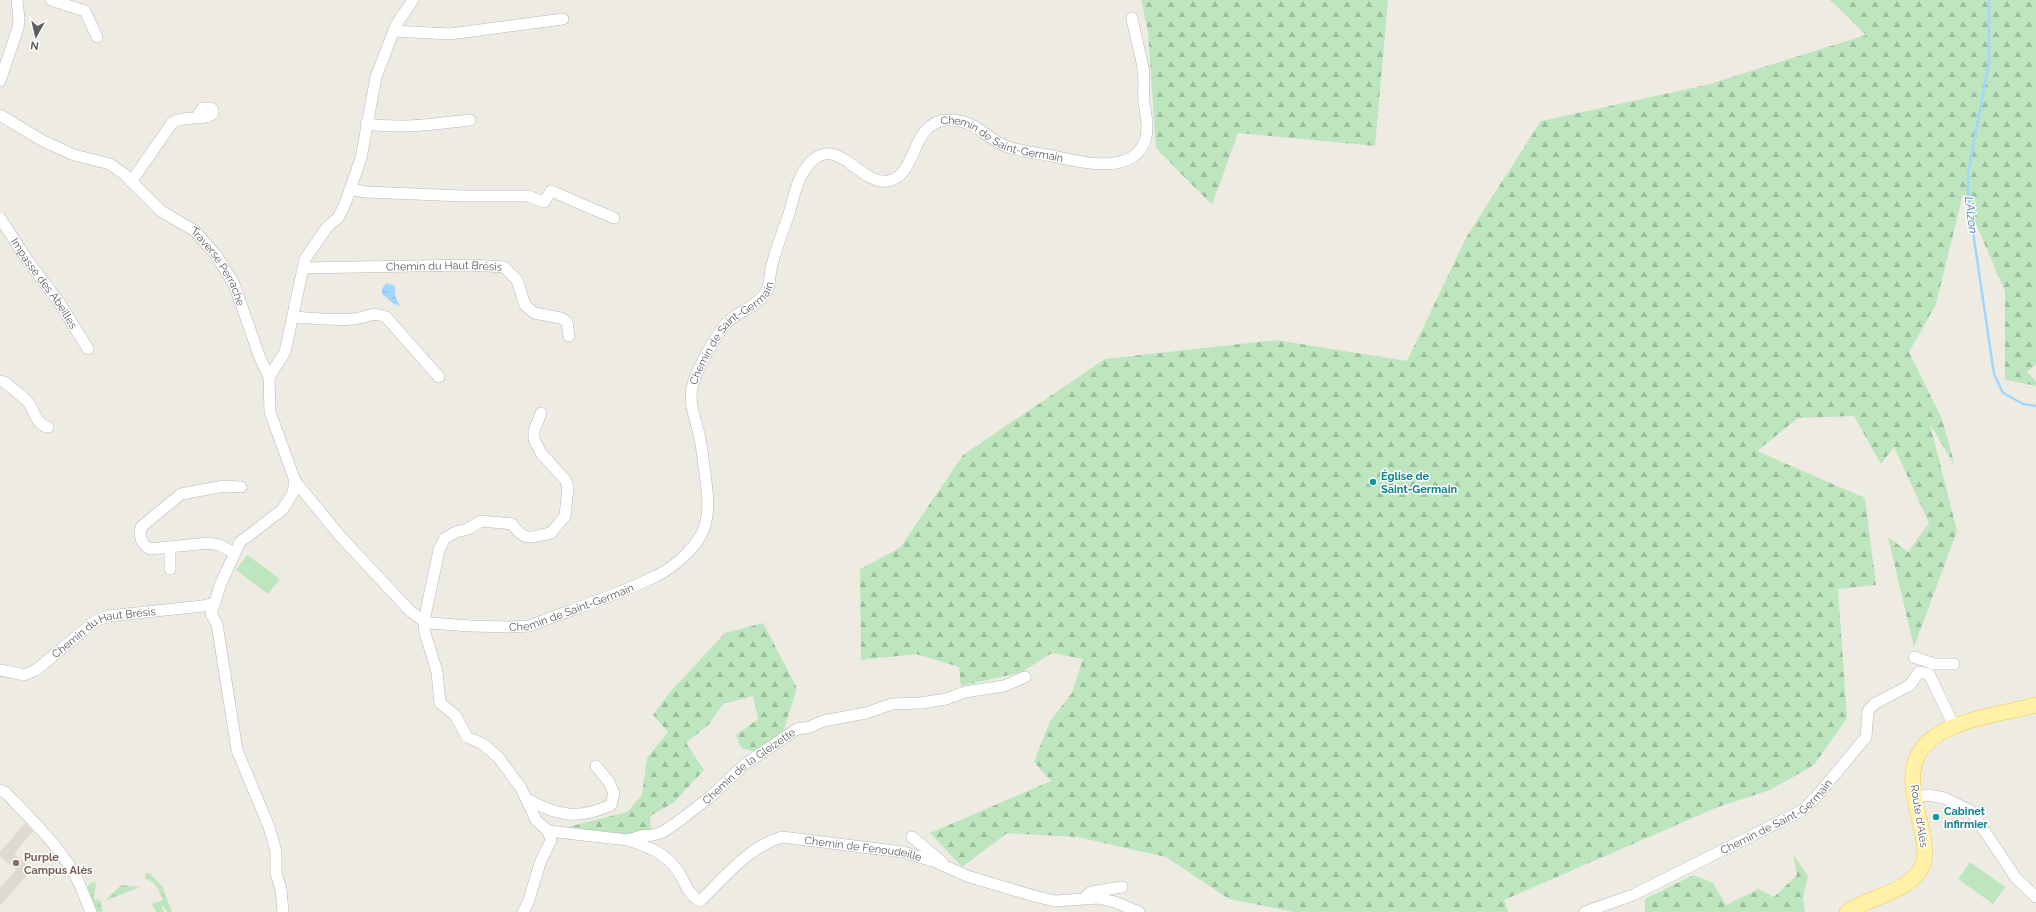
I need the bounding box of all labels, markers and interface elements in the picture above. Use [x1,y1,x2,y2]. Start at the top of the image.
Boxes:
north arrow [16,16,56,56]
text: N [30,38,40,52]
street label: Chemin de Saint-Germain [939,113,1065,165]
water label: L'Alzon [1962,196,1980,235]
street label: Traverse Perrache [189,224,248,308]
street label: Impasse des Abeilles [8,236,80,331]
street label: Chemin du Haut Brésis [386,258,502,273]
street label: Chemin de Saint-Germain [687,281,776,386]
place label: Église de Saint-Germain [1381,469,1457,496]
marker: Église de Saint-Germain [1368,477,1378,487]
street label: Chemin de Saint-Germain [509,581,636,634]
street label: Chemin du Haut Brésis [49,605,156,661]
street label: Chemin de la Gleizette [700,725,798,807]
street label: Chemin de Saint-Germain [1718,777,1835,857]
street label: Route d'Alès [1908,784,1930,848]
place label: Cabinet infirmier [1944,805,1989,831]
marker: Cabinet infirmier [1931,812,1941,822]
street label: Chemin de Fenoudeille [804,833,924,864]
place label: Purple Campus Alès [24,851,93,877]
marker: Purple Campus Alès [11,858,21,868]

